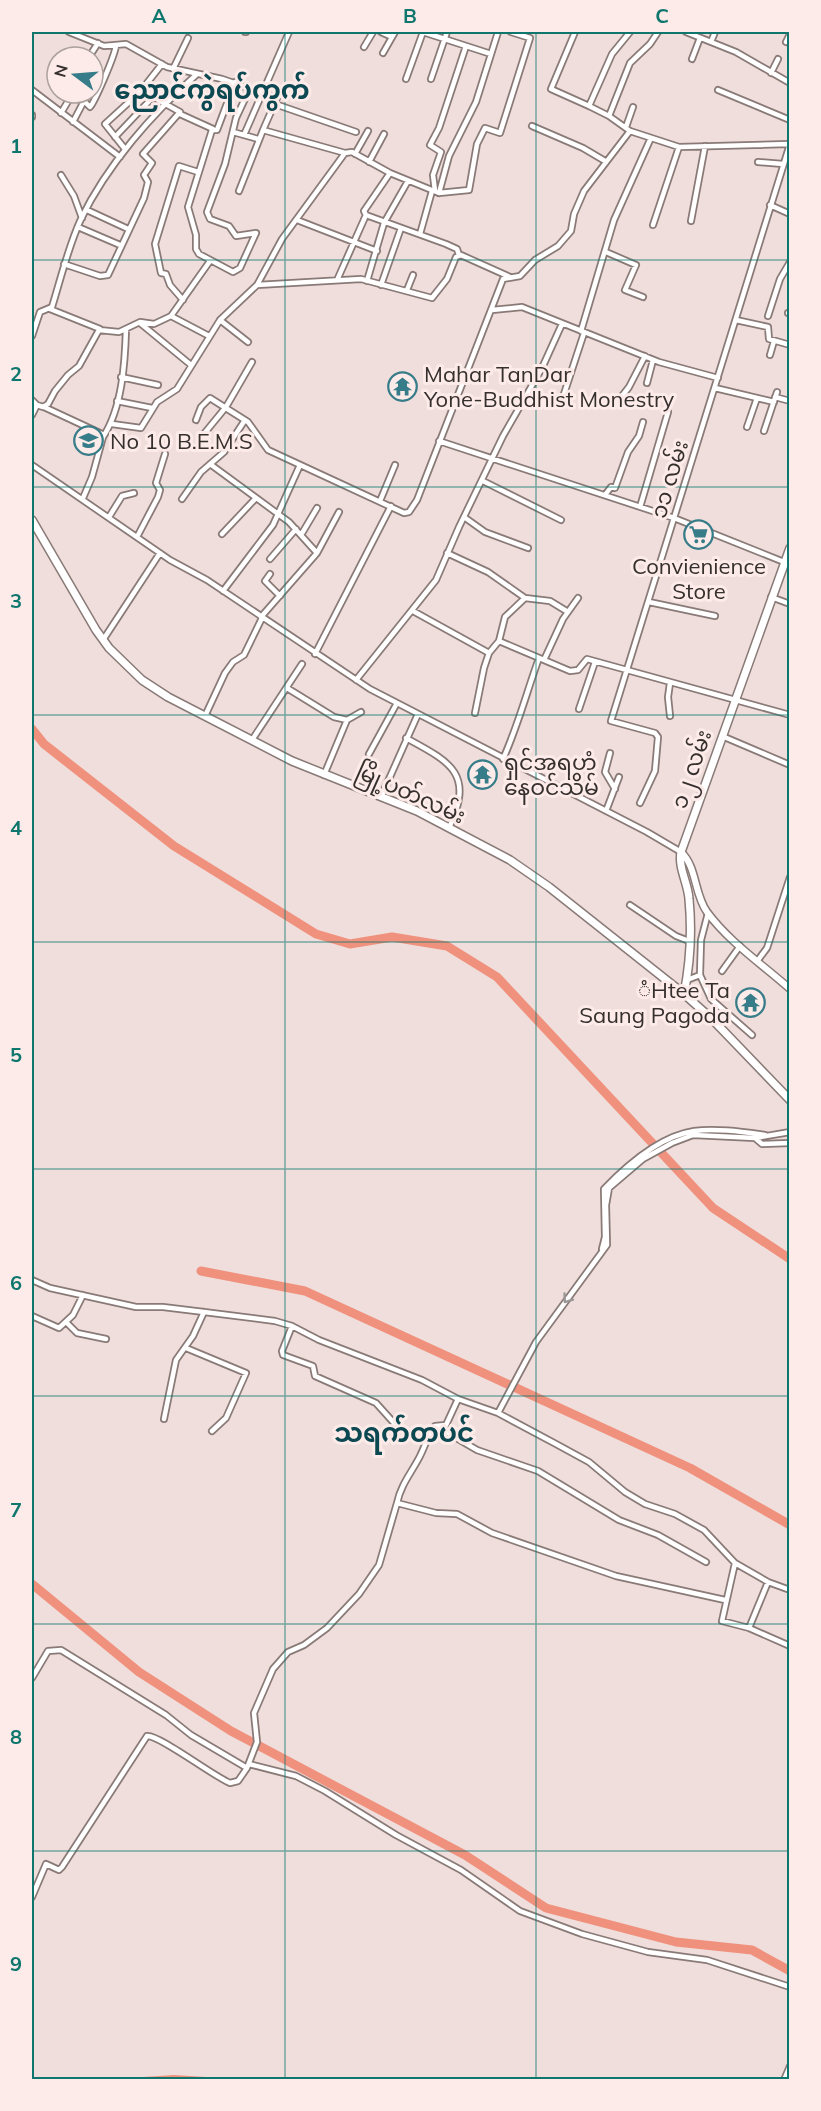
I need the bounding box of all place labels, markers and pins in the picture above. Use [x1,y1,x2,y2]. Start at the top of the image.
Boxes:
place label: Mahar TanDar Yone-Buddhist Monestry [423,360,675,413]
temple icon: Mahar TanDar Yone-Buddhist Monestry [387,371,419,403]
school or university icon: No 10 B.E.M.S [73,425,105,457]
place label: No 10 B.E.M.S [110,427,253,455]
supermarket icon: Convienience Store [683,518,715,550]
place label: Convienience Store [632,552,766,605]
place label: ရှင်အရဟံ နေဝင်သိမ် [504,747,599,805]
temple icon: ရှင်အရဟံ နေဝင်သိမ် [467,759,499,791]
place label: ံHtee Ta Saung Pagoda [579,976,730,1029]
temple icon: ံHtee Ta Saung Pagoda [735,987,767,1019]

